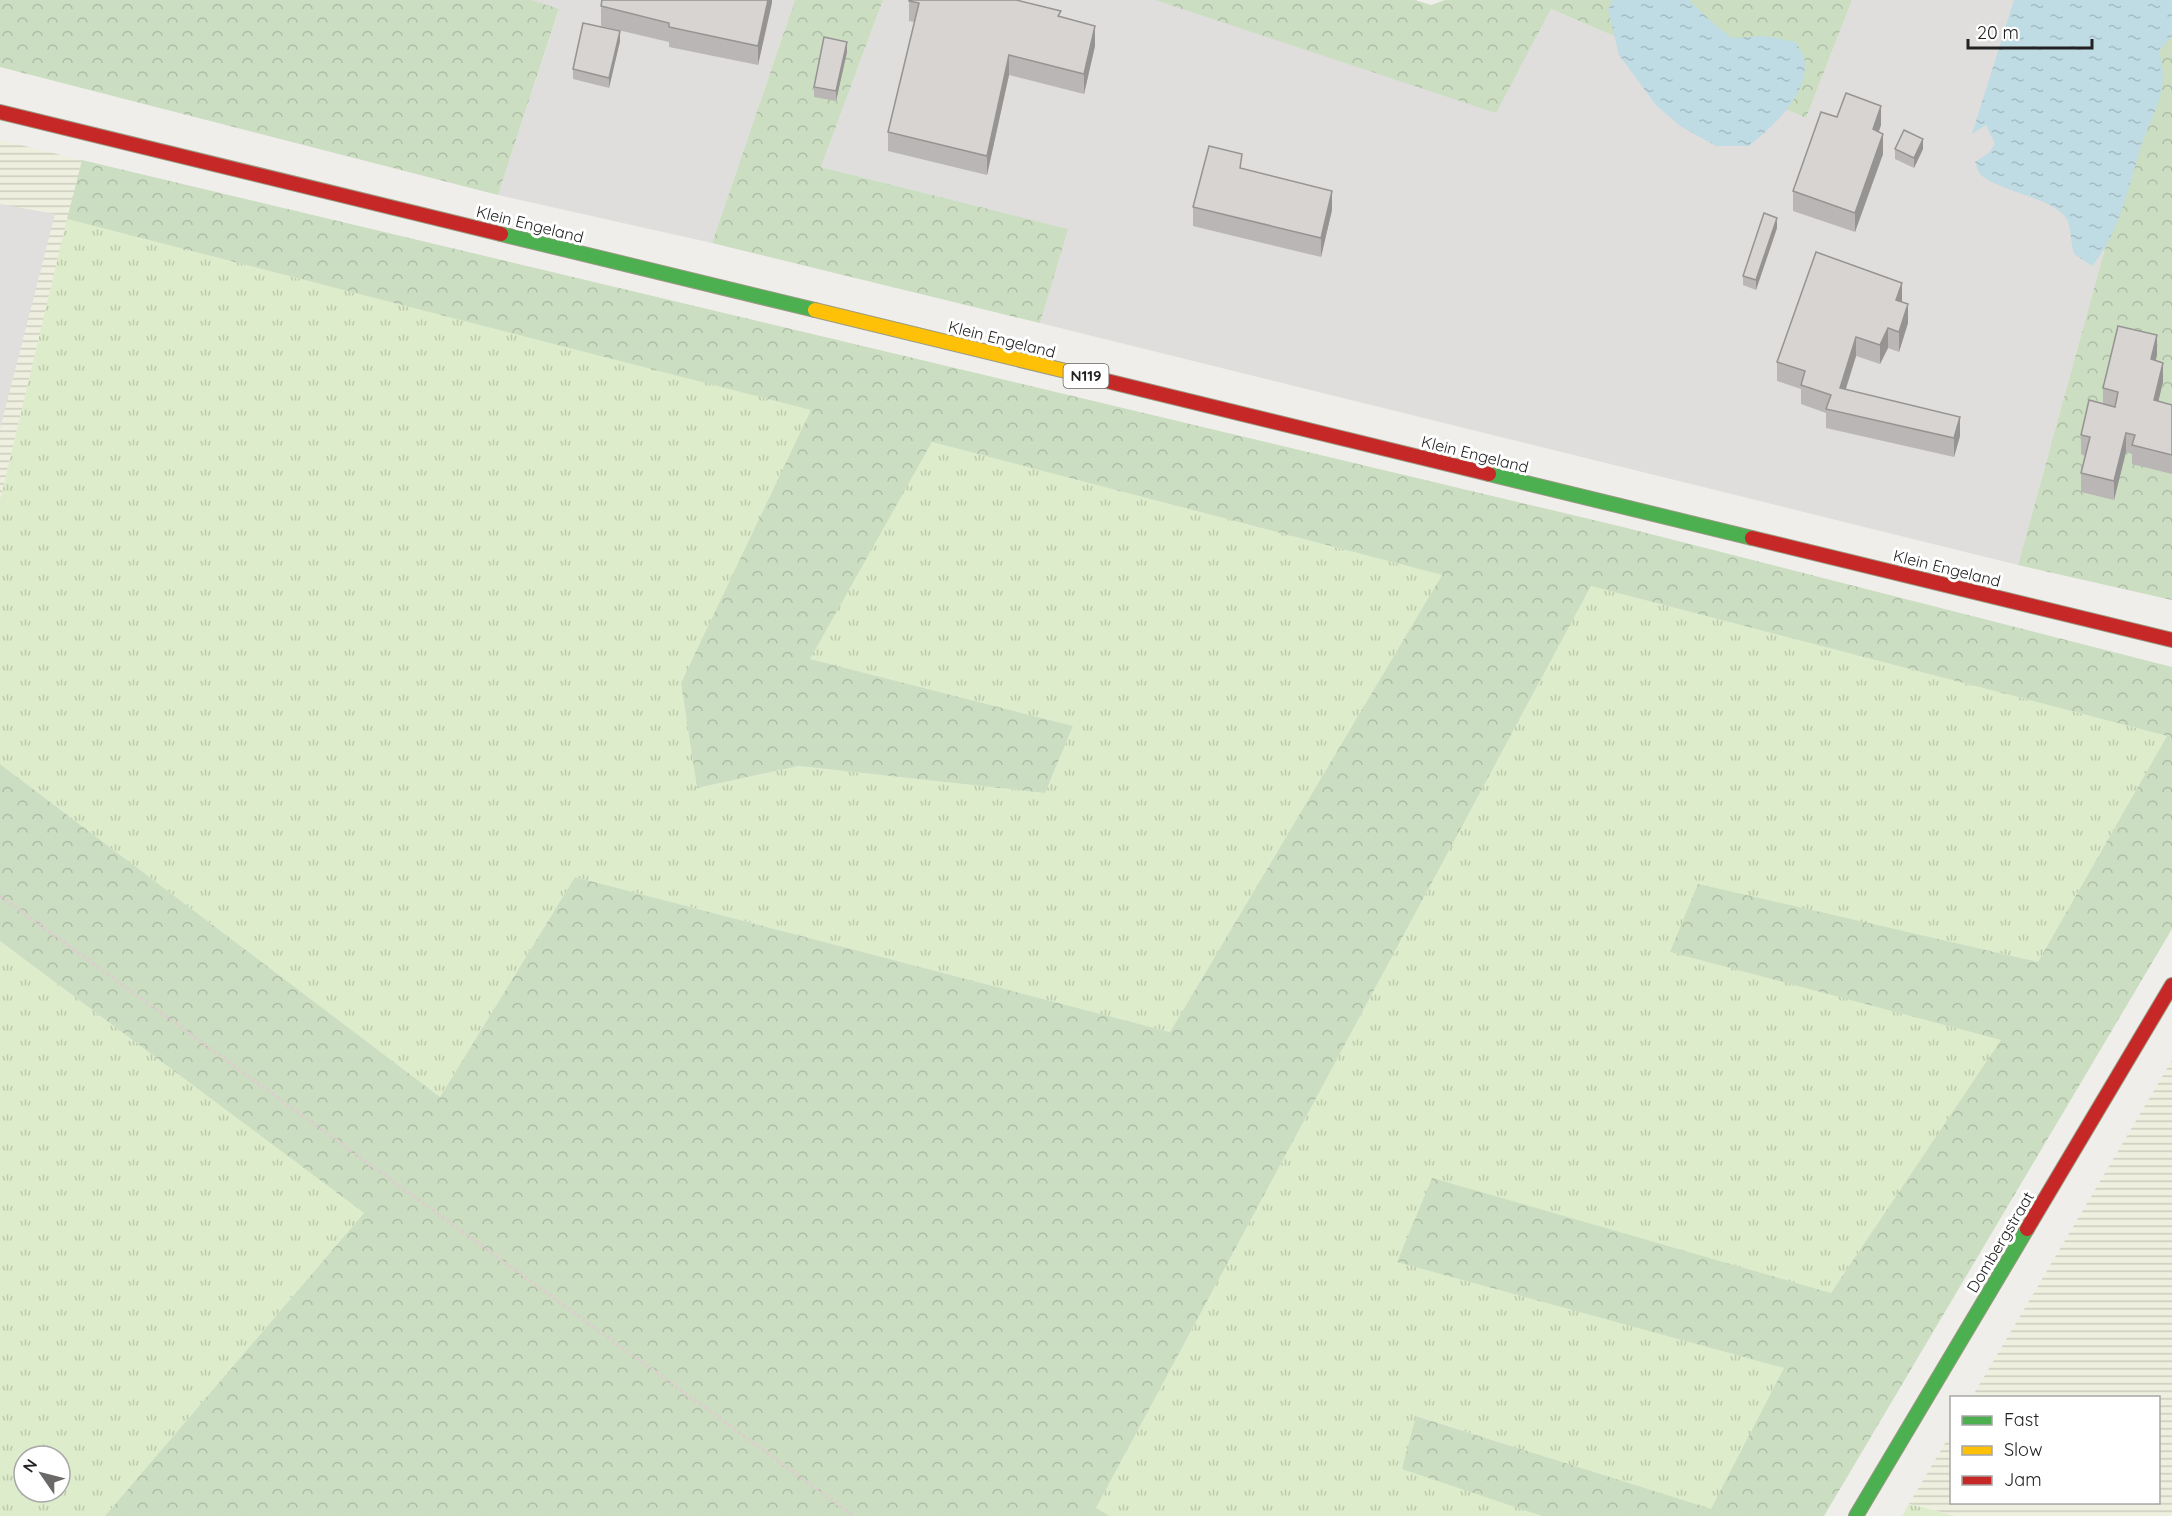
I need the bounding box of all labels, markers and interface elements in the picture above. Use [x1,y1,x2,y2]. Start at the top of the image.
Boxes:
scale bar [1968,12,2092,50]
text: 20 m [1977,21,2019,44]
street label: Klein Engeland [474,201,586,247]
street label: Klein Engeland [946,316,1058,362]
road number: N119 [1064,364,1108,388]
street label: Klein Engeland [1419,431,1531,477]
street label: Klein Engeland [1891,545,2003,591]
street label: Dombergstraat [1962,1188,2038,1296]
legend [1950,1396,2160,1504]
text: Fast [2004,1408,2039,1431]
text: Slow [2004,1438,2042,1461]
north arrow [12,1444,72,1504]
text: N [18,1455,41,1476]
text: Jam [2004,1468,2042,1491]

